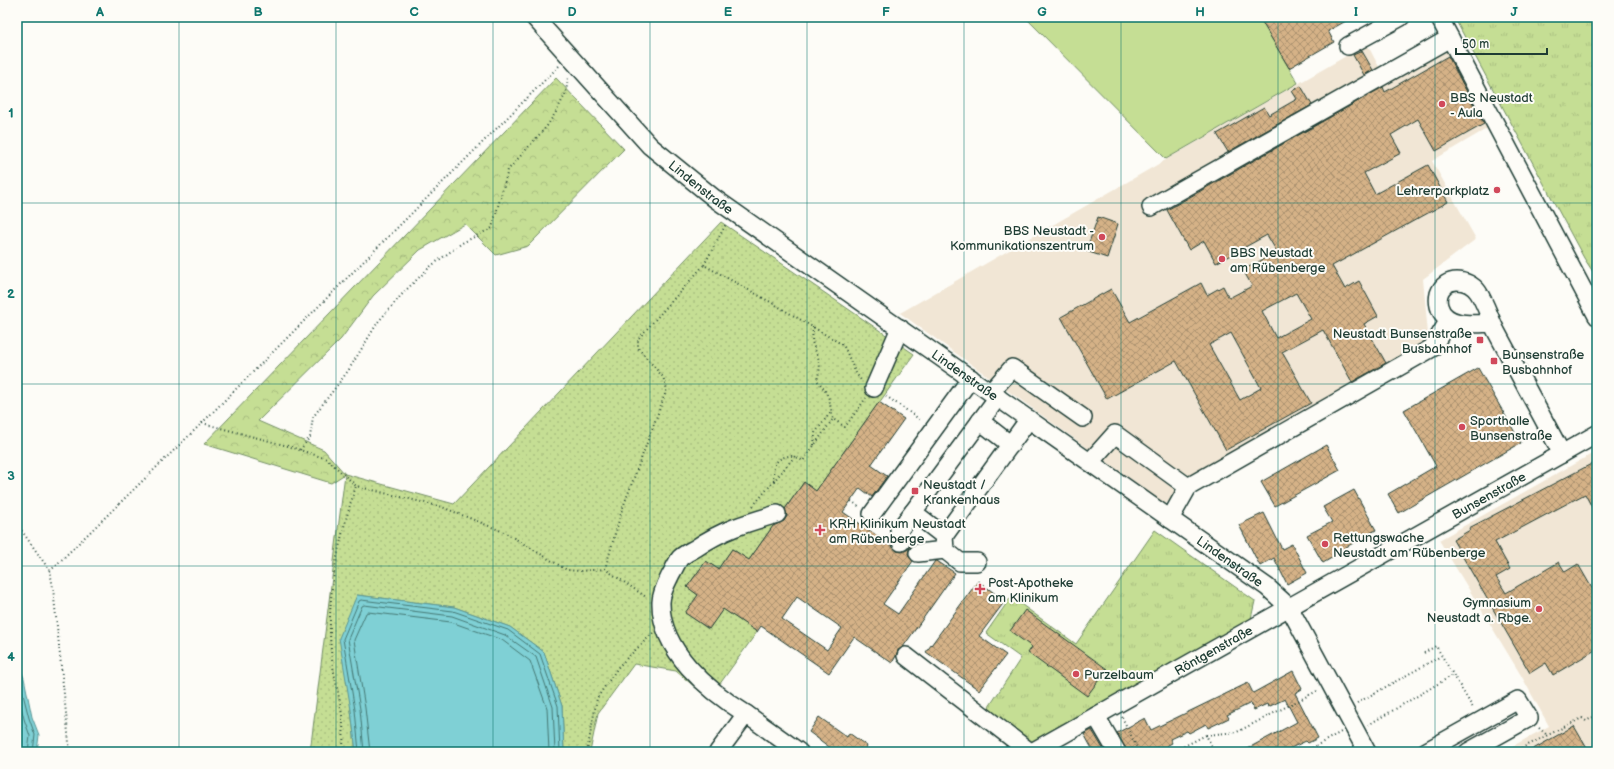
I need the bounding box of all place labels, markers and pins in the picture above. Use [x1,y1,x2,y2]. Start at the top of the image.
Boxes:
place label: BBS Neustadt - Aula [1450,90,1533,121]
marker: BBS Neustadt - Aula [1437,99,1447,109]
place label: Lehrerparkplatz [1396,183,1490,199]
marker: Lehrerparkplatz [1492,185,1502,195]
place label: BBS Neustadt - Kommunikationszentrum [950,223,1094,254]
marker: BBS Neustadt - Kommunikationszentrum [1097,232,1107,242]
place label: BBS Neustadt am Rübenberge [1230,245,1326,276]
marker: BBS Neustadt am Rübenberge [1217,254,1227,264]
place label: Neustadt Bunsenstraße Busbahnhof [1333,326,1472,357]
marker: Neustadt Bunsenstraße Busbahnhof [1475,335,1485,345]
place label: Bunsenstraße Busbahnhof [1502,347,1584,378]
marker: Bunsenstraße Busbahnhof [1489,356,1499,366]
place label: Sporthalle Bunsenstraße [1470,413,1552,444]
marker: Sporthalle Bunsenstraße [1457,422,1467,432]
place label: Neustadt / Krankenhaus [923,477,1000,508]
marker: Neustadt / Krankenhaus [910,486,920,496]
place label: KRH Klinikum Neustadt am Rübenberge [829,516,966,547]
marker: KRH Klinikum Neustadt am Rübenberge [814,524,826,536]
place label: Rettungswache Neustadt am Rübenberge [1333,530,1486,561]
marker: Rettungswache Neustadt am Rübenberge [1320,539,1330,549]
place label: Post-Apotheke am Klinikum [988,575,1074,606]
marker: Post-Apotheke am Klinikum [975,584,985,594]
place label: Gymnasium Neustadt a. Rbge. [1427,595,1531,626]
marker: Gymnasium Neustadt a. Rbge. [1534,604,1544,614]
place label: Purzelbaum [1084,667,1154,683]
marker: Purzelbaum [1071,669,1081,679]

